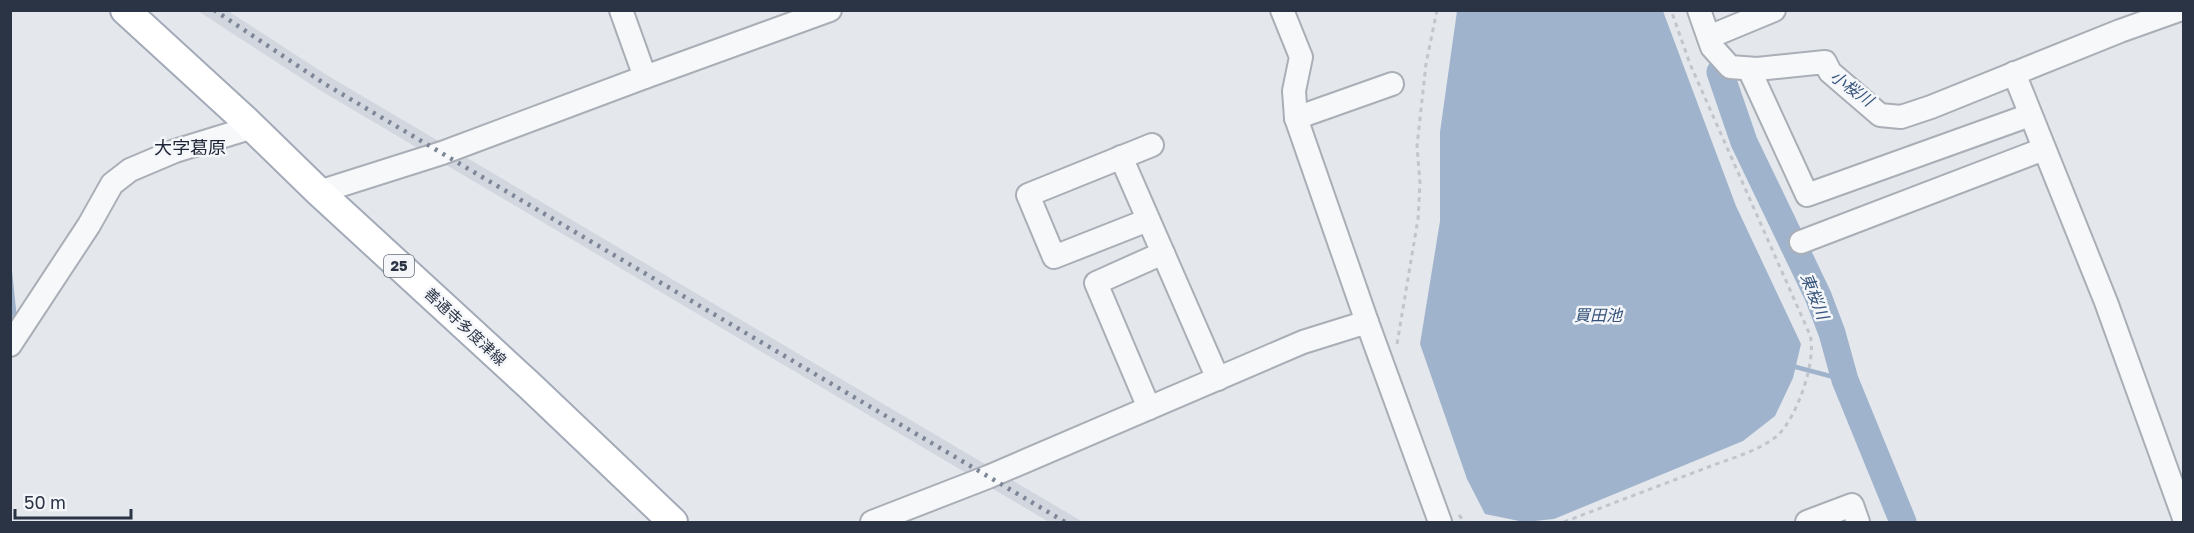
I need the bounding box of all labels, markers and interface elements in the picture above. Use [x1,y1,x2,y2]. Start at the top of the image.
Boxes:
water label: 小桜川 [1827,66,1879,111]
district label: 大字葛原 [154,136,226,158]
road number: 25 [384,255,414,277]
water label: 東桜川 [1797,270,1834,324]
street label: 善通寺多度津線 [421,284,510,369]
water label: 買田池 [1574,305,1624,325]
scale bar [15,482,130,520]
text: 50 m [24,491,66,513]

